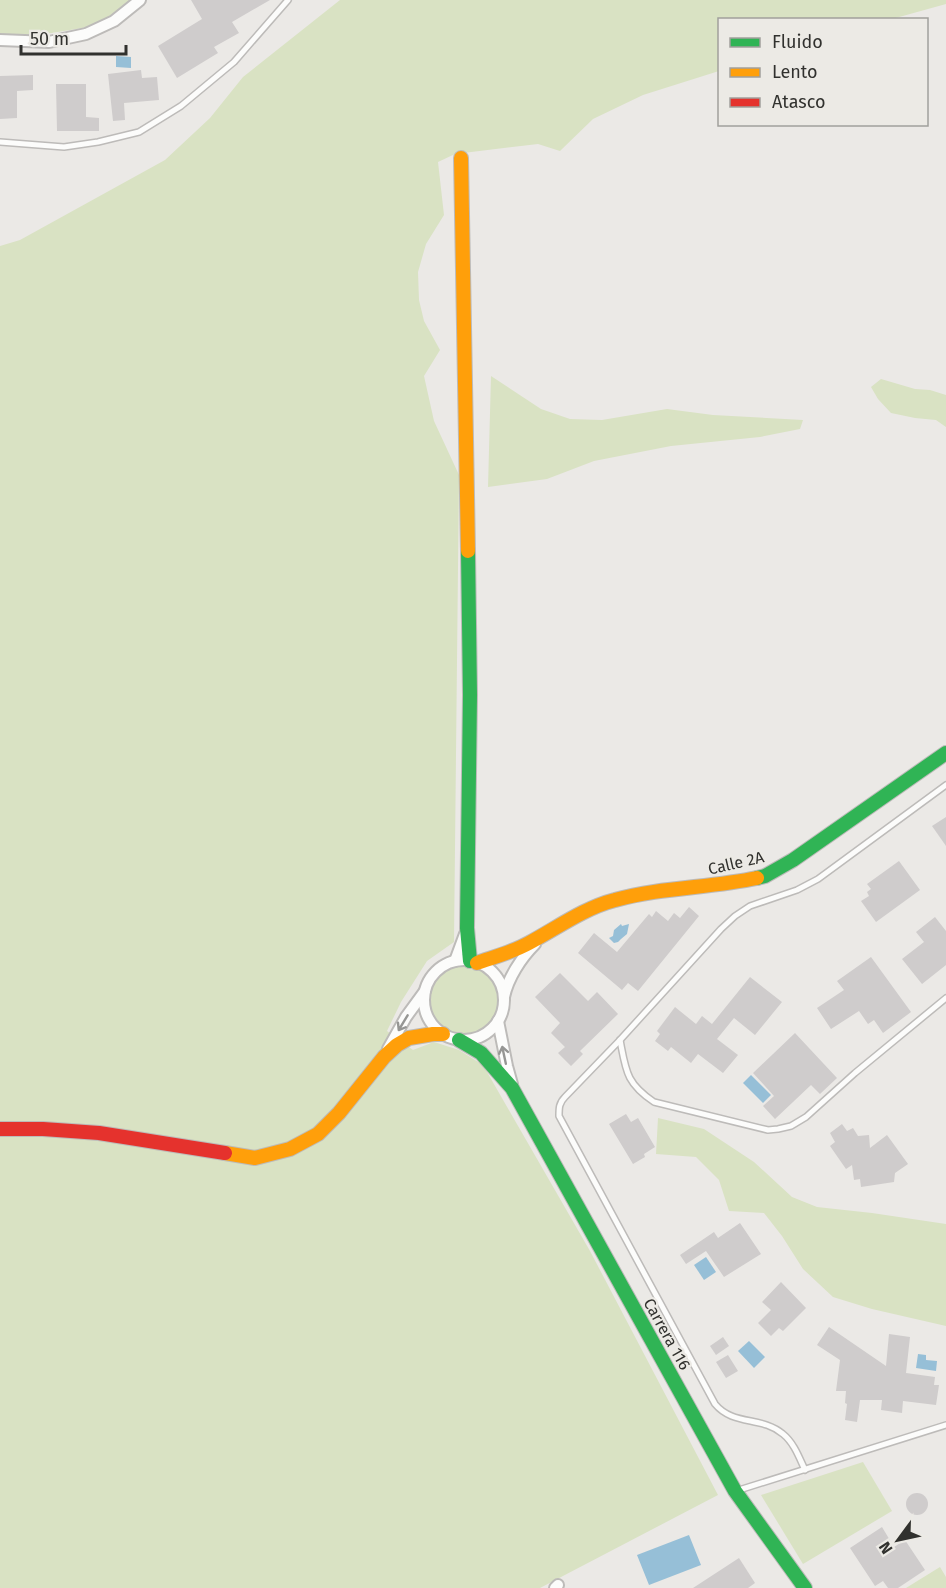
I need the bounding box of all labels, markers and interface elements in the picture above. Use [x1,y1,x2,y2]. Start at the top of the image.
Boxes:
scale bar [21,18,126,56]
legend [718,18,928,126]
text: 50 m [30,28,69,50]
text: Fluido [772,31,823,53]
text: Lento [772,61,818,83]
text: Atasco [772,91,825,113]
street label: Calle 2A [706,847,767,879]
one-way arrow [396,1014,408,1031]
one-way arrow [498,1045,509,1065]
street label: Carrera 116 [640,1295,694,1373]
north arrow [868,1510,928,1570]
text: N [875,1538,897,1558]

